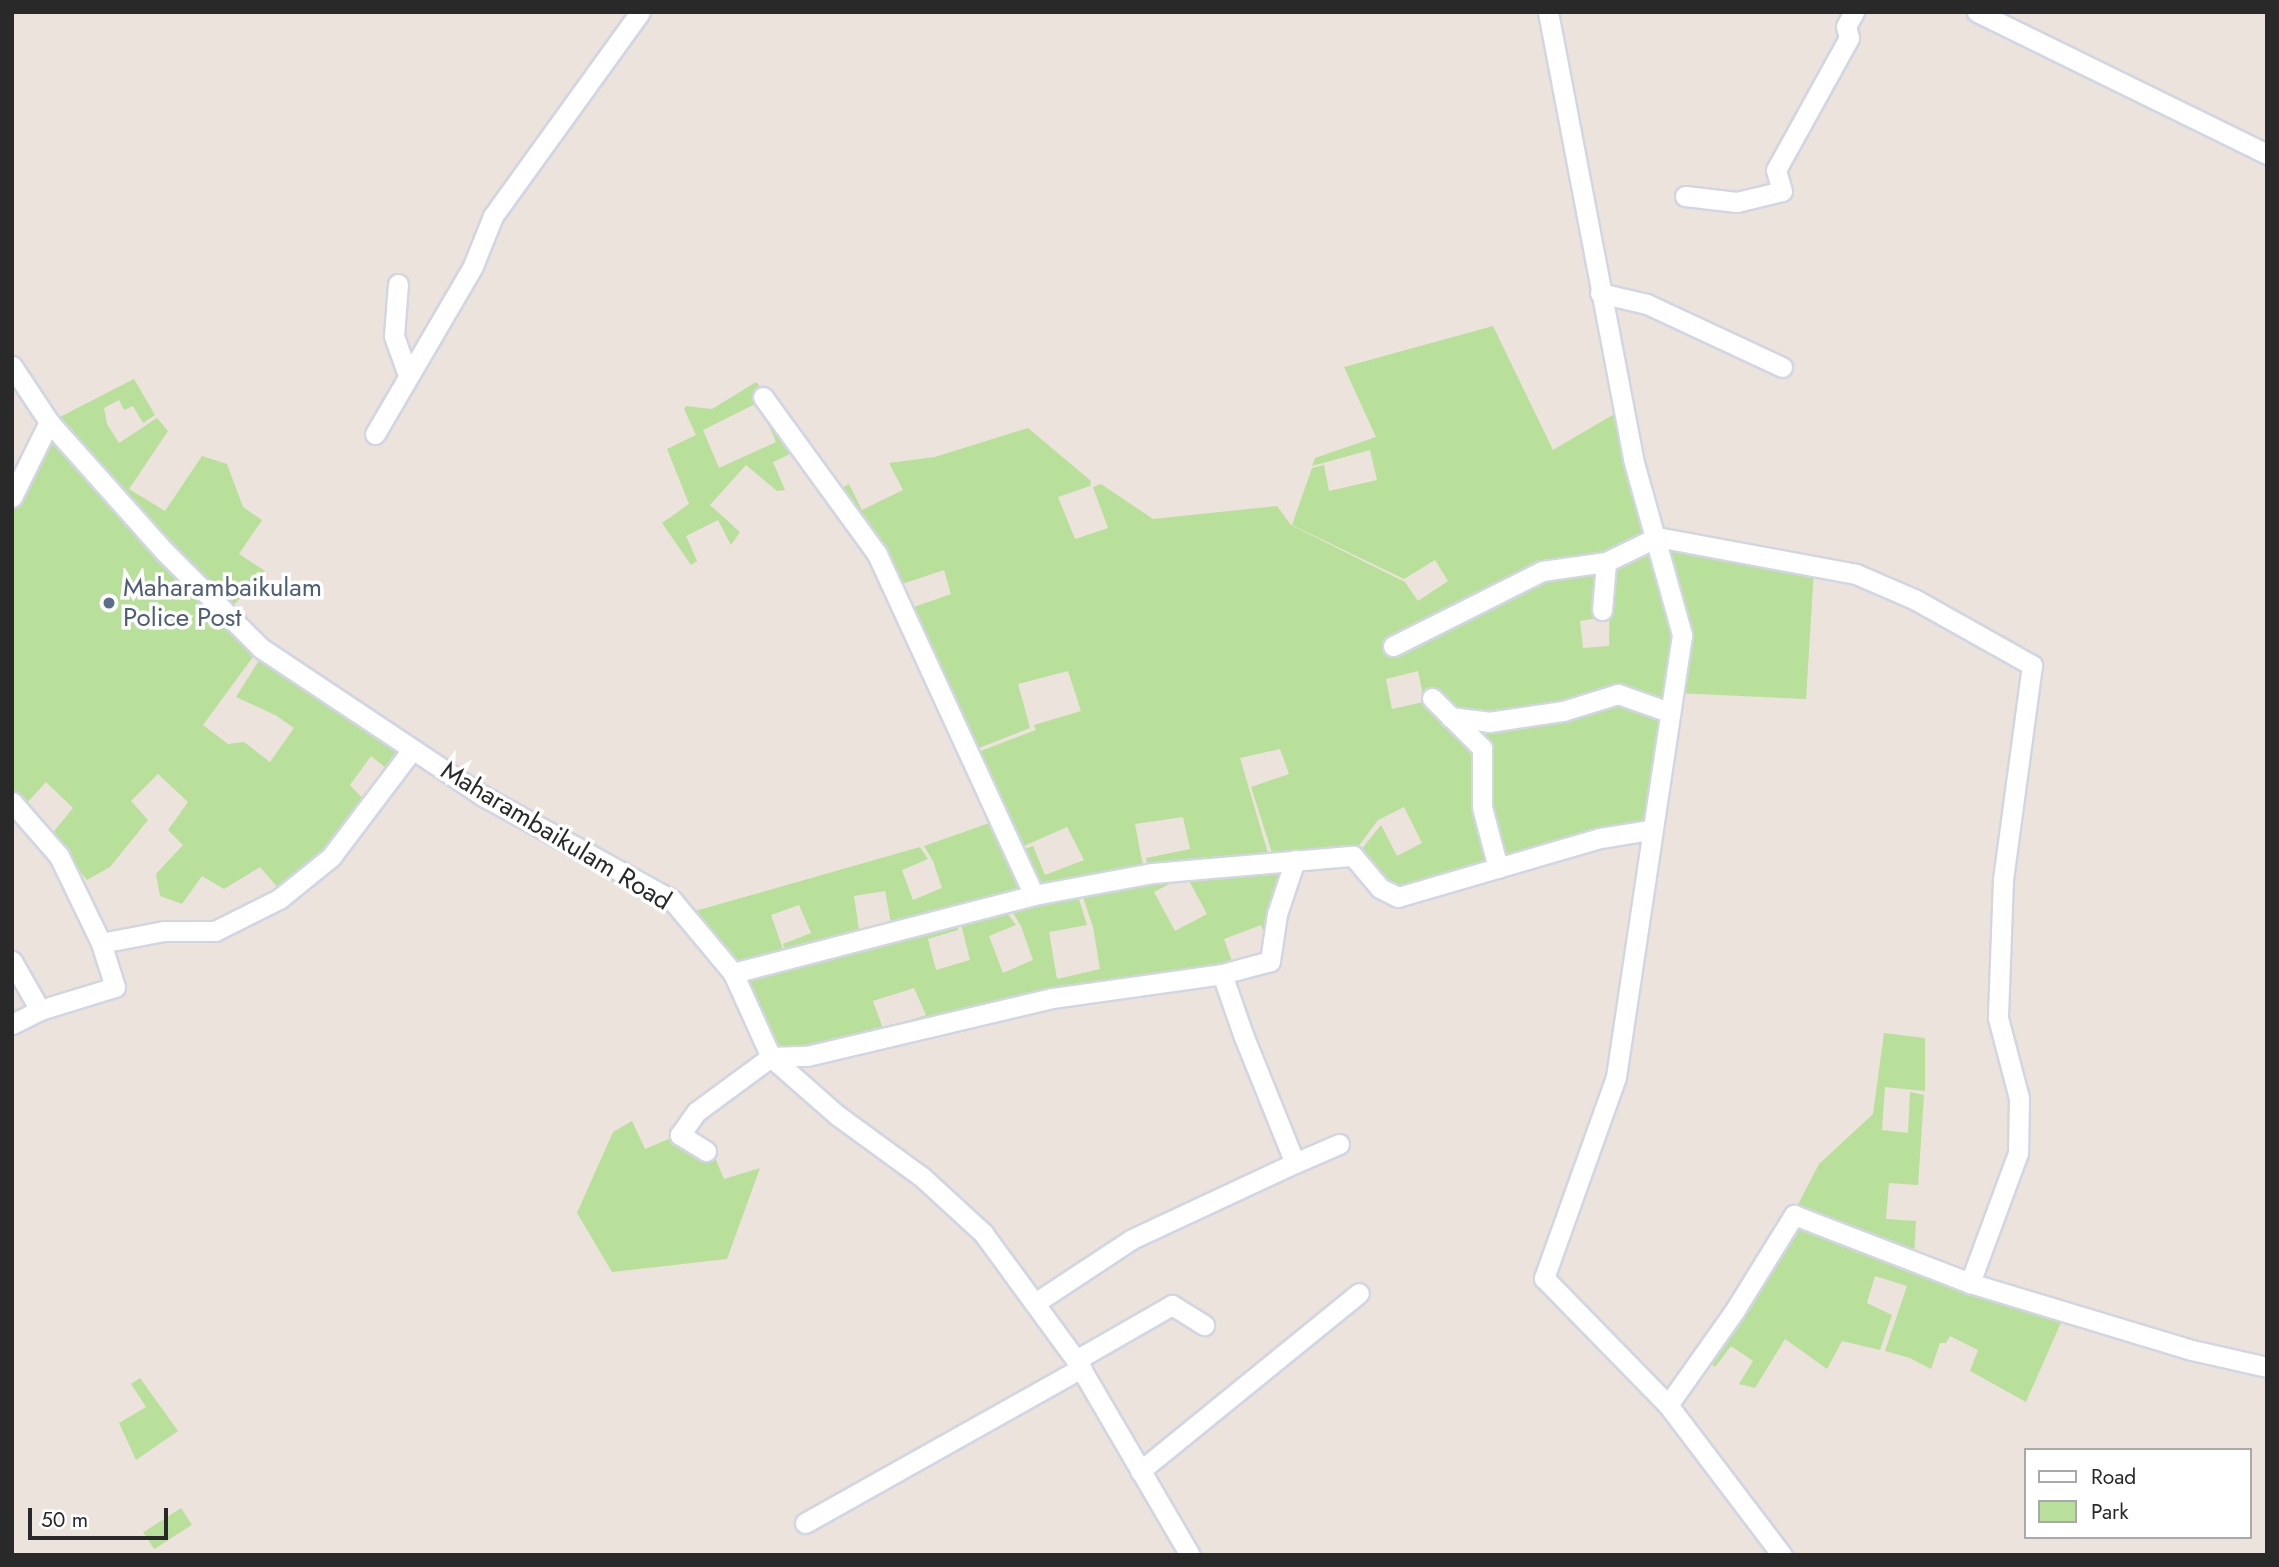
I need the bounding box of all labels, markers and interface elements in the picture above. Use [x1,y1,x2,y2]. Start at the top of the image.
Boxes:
place label: Maharambaikulam Police Post [123,572,322,634]
marker: Maharambaikulam Police Post [101,595,117,611]
street label: Maharambaikulam Road [435,755,677,917]
legend [2024,1448,2251,1539]
text: Road [2091,1462,2136,1492]
scale bar [32,1494,172,1538]
text: Park [2091,1497,2128,1527]
text: 50 m [41,1505,88,1535]

